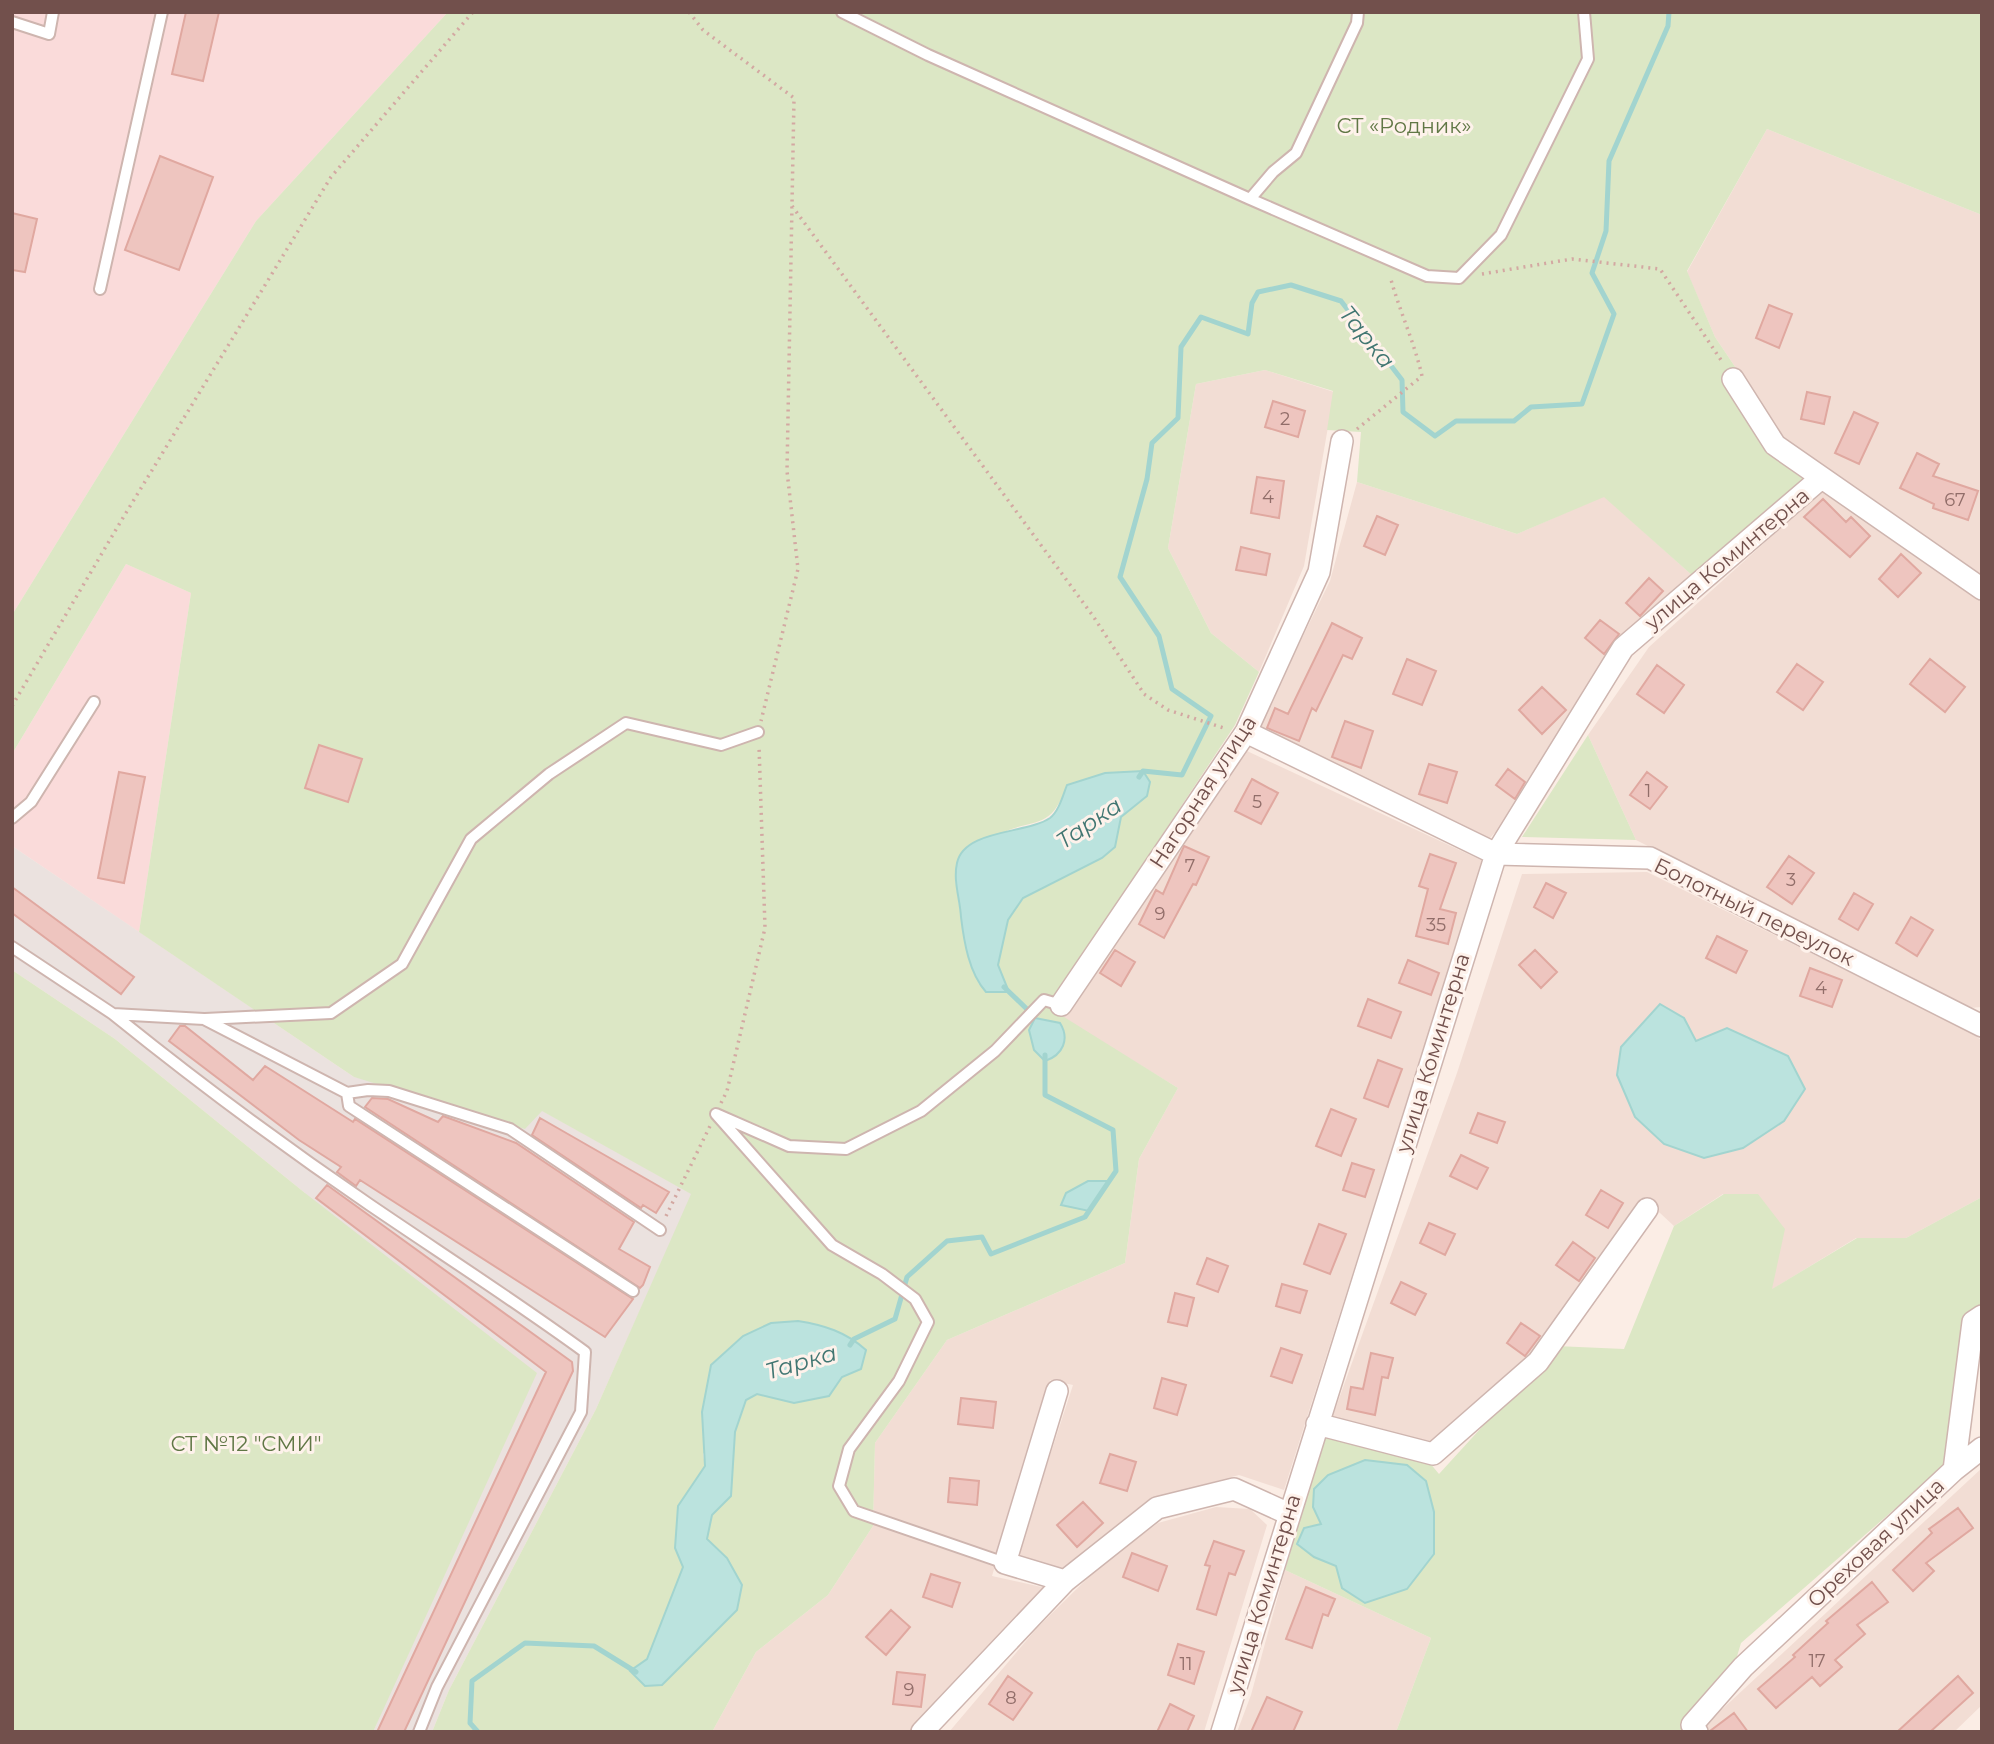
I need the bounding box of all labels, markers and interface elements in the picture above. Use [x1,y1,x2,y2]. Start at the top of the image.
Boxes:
park label: СТ «Родник» [1336,113,1472,138]
water label: Тарка [1333,300,1401,374]
house number: 2 [1280,408,1290,430]
street label: улица Коминтерна [1639,483,1814,635]
house number: 4 [1262,486,1274,508]
house number: 67 [1944,489,1966,511]
street label: Нагорная улица [1144,711,1261,873]
house number: 1 [1645,780,1651,802]
water label: Тарка [1051,791,1127,855]
house number: 5 [1252,791,1262,813]
street label: Болотный переулок [1650,852,1858,971]
house number: 7 [1185,855,1195,877]
house number: 3 [1786,869,1796,891]
house number: 9 [1155,903,1166,925]
house number: 35 [1426,914,1446,936]
street label: улица Коминтерна [1390,950,1475,1156]
house number: 4 [1815,977,1827,999]
water label: Тарка [762,1339,840,1385]
park label: СТ №12 "СМИ" [170,1431,322,1456]
street label: Ореховая улица [1802,1473,1949,1612]
street label: улица Коминтерна [1221,1491,1306,1697]
house number: 17 [1808,1650,1826,1672]
house number: 11 [1180,1653,1193,1675]
house number: 9 [904,1679,915,1701]
house number: 8 [1005,1687,1017,1709]

